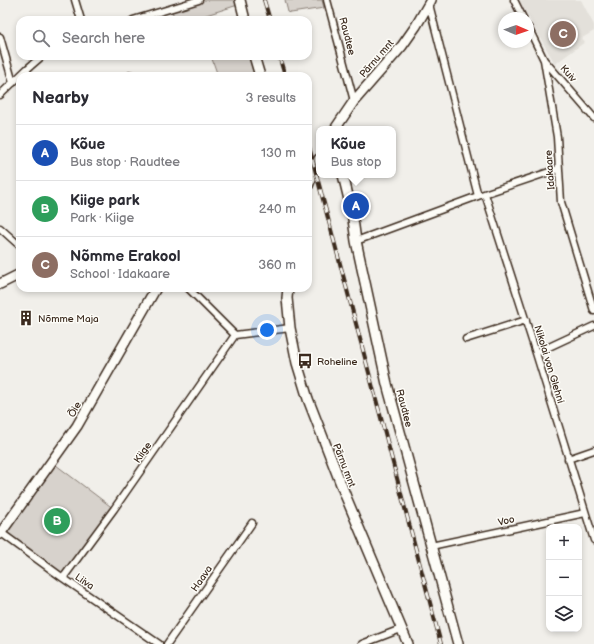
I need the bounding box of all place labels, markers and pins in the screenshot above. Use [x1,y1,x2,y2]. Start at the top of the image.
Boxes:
pin: C [550,19,576,49]
pin: A [343,191,369,221]
building icon: Nõmme Maja [17,309,35,327]
place label: Nõmme Maja [38,313,99,325]
bus stop icon: Roheline [296,352,314,370]
place label: Roheline [317,356,357,368]
pin: B [44,506,70,536]

